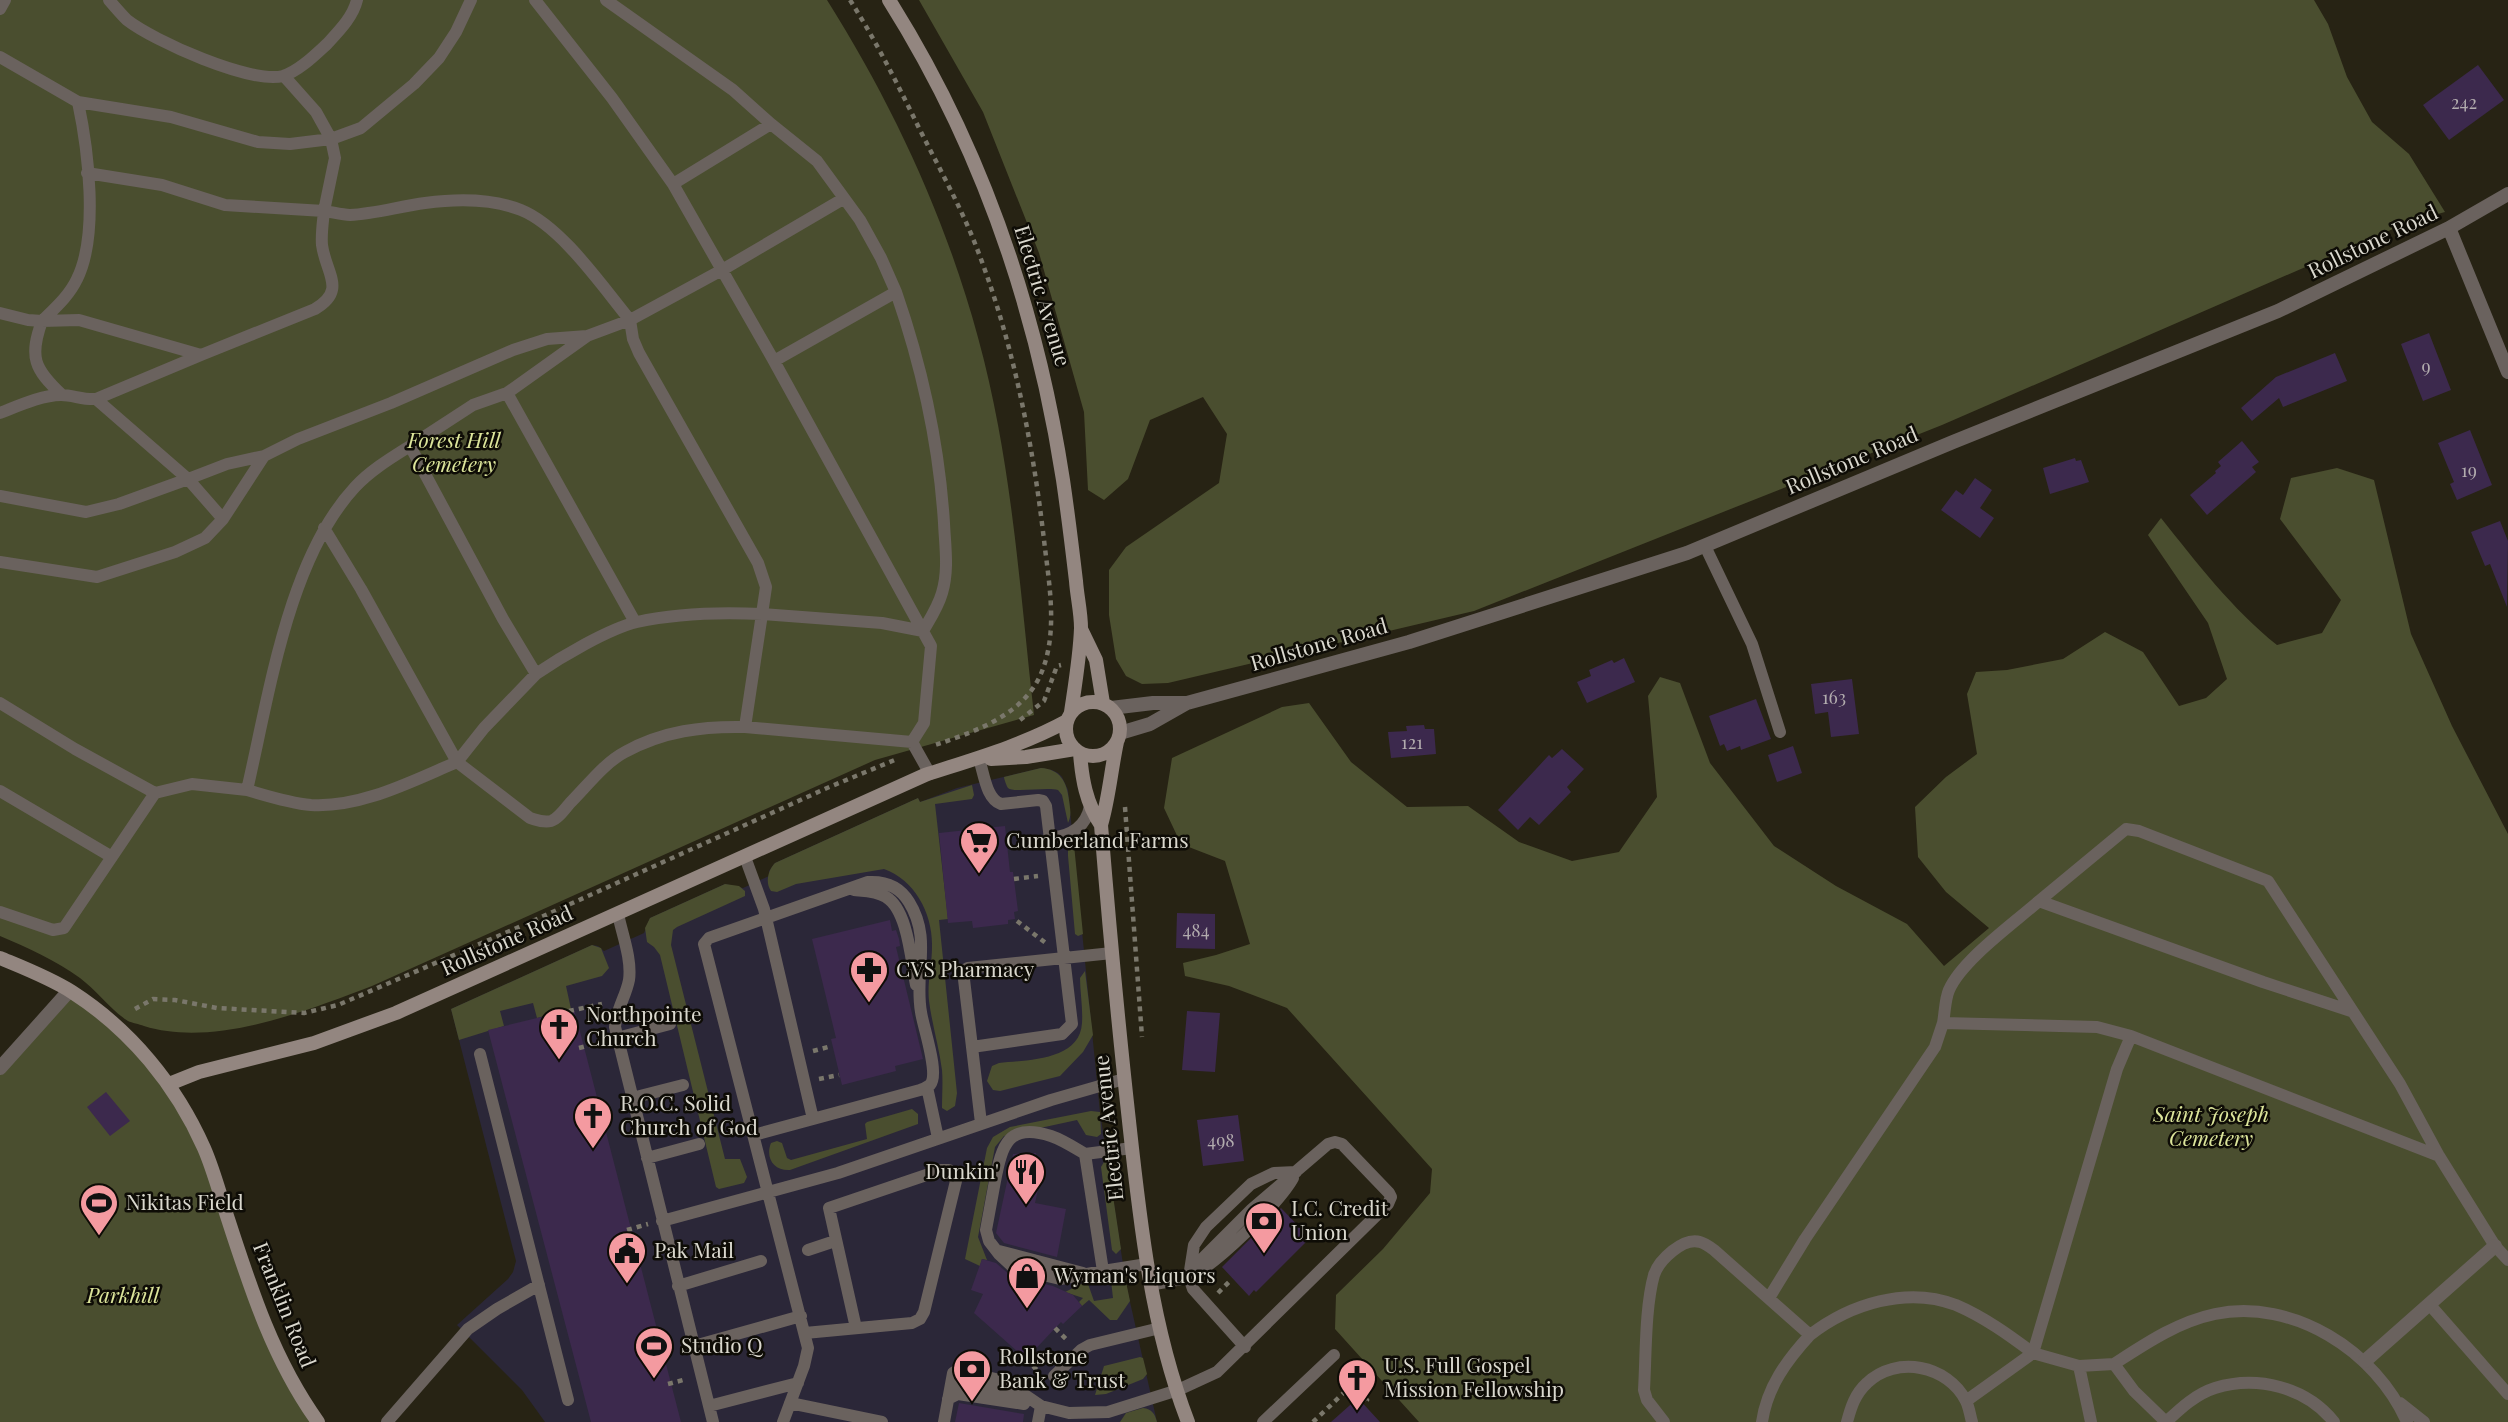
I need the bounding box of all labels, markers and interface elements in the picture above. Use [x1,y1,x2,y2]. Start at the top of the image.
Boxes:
house number: 242 [2451,90,2477,114]
street label: Rollstone Road [2302,197,2442,284]
street label: Electric Avenue [1009,221,1079,369]
house number: 9 [2421,354,2431,378]
street label: Rollstone Road [1781,419,1922,500]
park label: Forest Hill Cemetery [406,425,502,477]
house number: 19 [2461,458,2477,482]
street label: Rollstone Road [1247,610,1390,676]
house number: 163 [1822,685,1846,709]
house number: 121 [1401,730,1423,754]
supermarket icon: Cumberland Farms [958,820,1000,875]
place label: Cumberland Farms [1006,825,1189,853]
street label: Rollstone Road [436,898,576,981]
house number: 484 [1182,918,1210,942]
pharmacy icon: CVS Pharmacy [848,949,890,1004]
place label: CVS Pharmacy [896,954,1035,982]
place label: Northpointe Church [586,999,702,1051]
church icon: Northpointe Church [538,1006,580,1061]
street label: Electric Avenue [1085,1054,1129,1202]
place label: R.O.C. Solid Church of God [620,1088,758,1140]
church icon: R.O.C. Solid Church of God [572,1095,614,1150]
park label: Saint Joseph Cemetery [2152,1099,2269,1151]
house number: 498 [1207,1128,1235,1152]
restaurant icon: Dunkin' [1005,1151,1047,1206]
place label: Dunkin' [925,1156,999,1184]
sports icon: Nikitas Field [78,1182,120,1237]
place label: Nikitas Field [126,1187,244,1215]
place label: I.C. Credit Union [1291,1193,1389,1245]
bank icon: I.C. Credit Union [1243,1200,1285,1255]
public building icon: Pak Mail [606,1230,648,1285]
place label: Pak Mail [654,1235,734,1263]
street label: Franklin Road [248,1237,324,1371]
shop icon: Wyman's Liquors [1006,1255,1048,1310]
place label: Wyman's Liquors [1053,1260,1216,1288]
park label: Parkhill [86,1280,160,1308]
sports icon: Studio Q [633,1325,675,1380]
place label: Studio Q [681,1330,764,1358]
place label: Rollstone Bank & Trust [999,1341,1126,1393]
bank icon: Rollstone Bank & Trust [951,1348,993,1403]
place label: U.S. Full Gospel Mission Fellowship [1384,1350,1564,1402]
church icon: U.S. Full Gospel Mission Fellowship [1336,1357,1378,1412]

